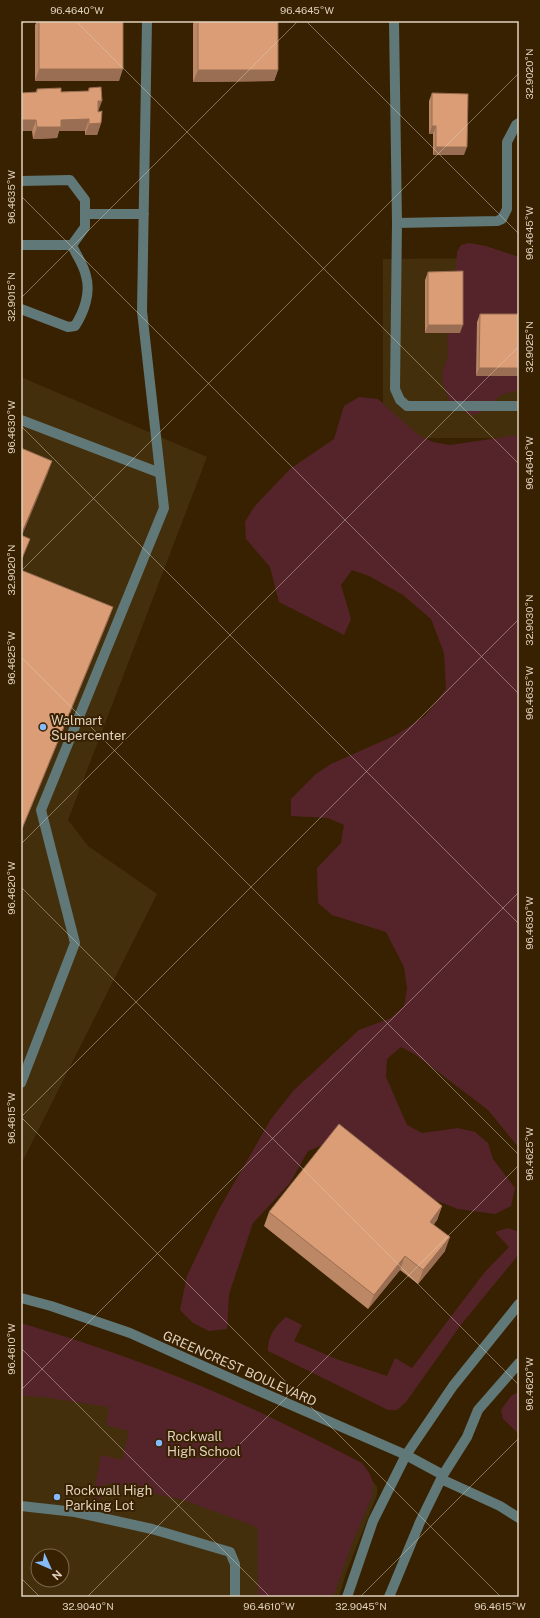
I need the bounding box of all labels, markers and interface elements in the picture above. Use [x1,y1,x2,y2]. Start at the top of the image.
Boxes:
text: 96.4640°W [50,4,104,16]
text: 96.4645°W [280,4,334,16]
text: 32.9020°N [523,48,535,100]
text: 96.4635°W [5,170,17,224]
text: 96.4645°W [523,206,535,260]
text: 32.9015°N [5,272,17,322]
text: 32.9025°N [523,321,535,373]
text: 96.4630°W [5,400,17,454]
text: 96.4640°W [523,436,535,490]
text: 32.9020°N [5,544,17,596]
text: 32.9030°N [523,594,535,646]
text: 96.4625°W [5,631,17,685]
text: 96.4635°W [523,666,535,720]
place label: Walmart Supercenter [51,713,126,743]
marker: Walmart Supercenter [38,722,48,732]
text: 96.4620°W [5,861,17,915]
text: 96.4630°W [523,896,535,950]
text: 96.4615°W [5,1092,17,1144]
text: 96.4625°W [523,1127,535,1181]
text: 96.4610°W [5,1323,17,1375]
street label: GREENCREST BOULEVARD [161,1328,319,1409]
text: 96.4620°W [523,1357,535,1411]
place label: Rockwall High School [167,1429,241,1459]
marker: Rockwall High School [154,1438,164,1448]
place label: Rockwall High Parking Lot [65,1483,152,1513]
marker: Rockwall High Parking Lot [52,1492,62,1502]
north arrow [30,1548,70,1588]
text: N [50,1568,64,1582]
text: 32.9040°N [62,1600,114,1612]
text: 96.4610°W [243,1600,295,1612]
text: 32.9045°N [335,1600,387,1612]
text: 96.4615°W [474,1600,526,1612]

